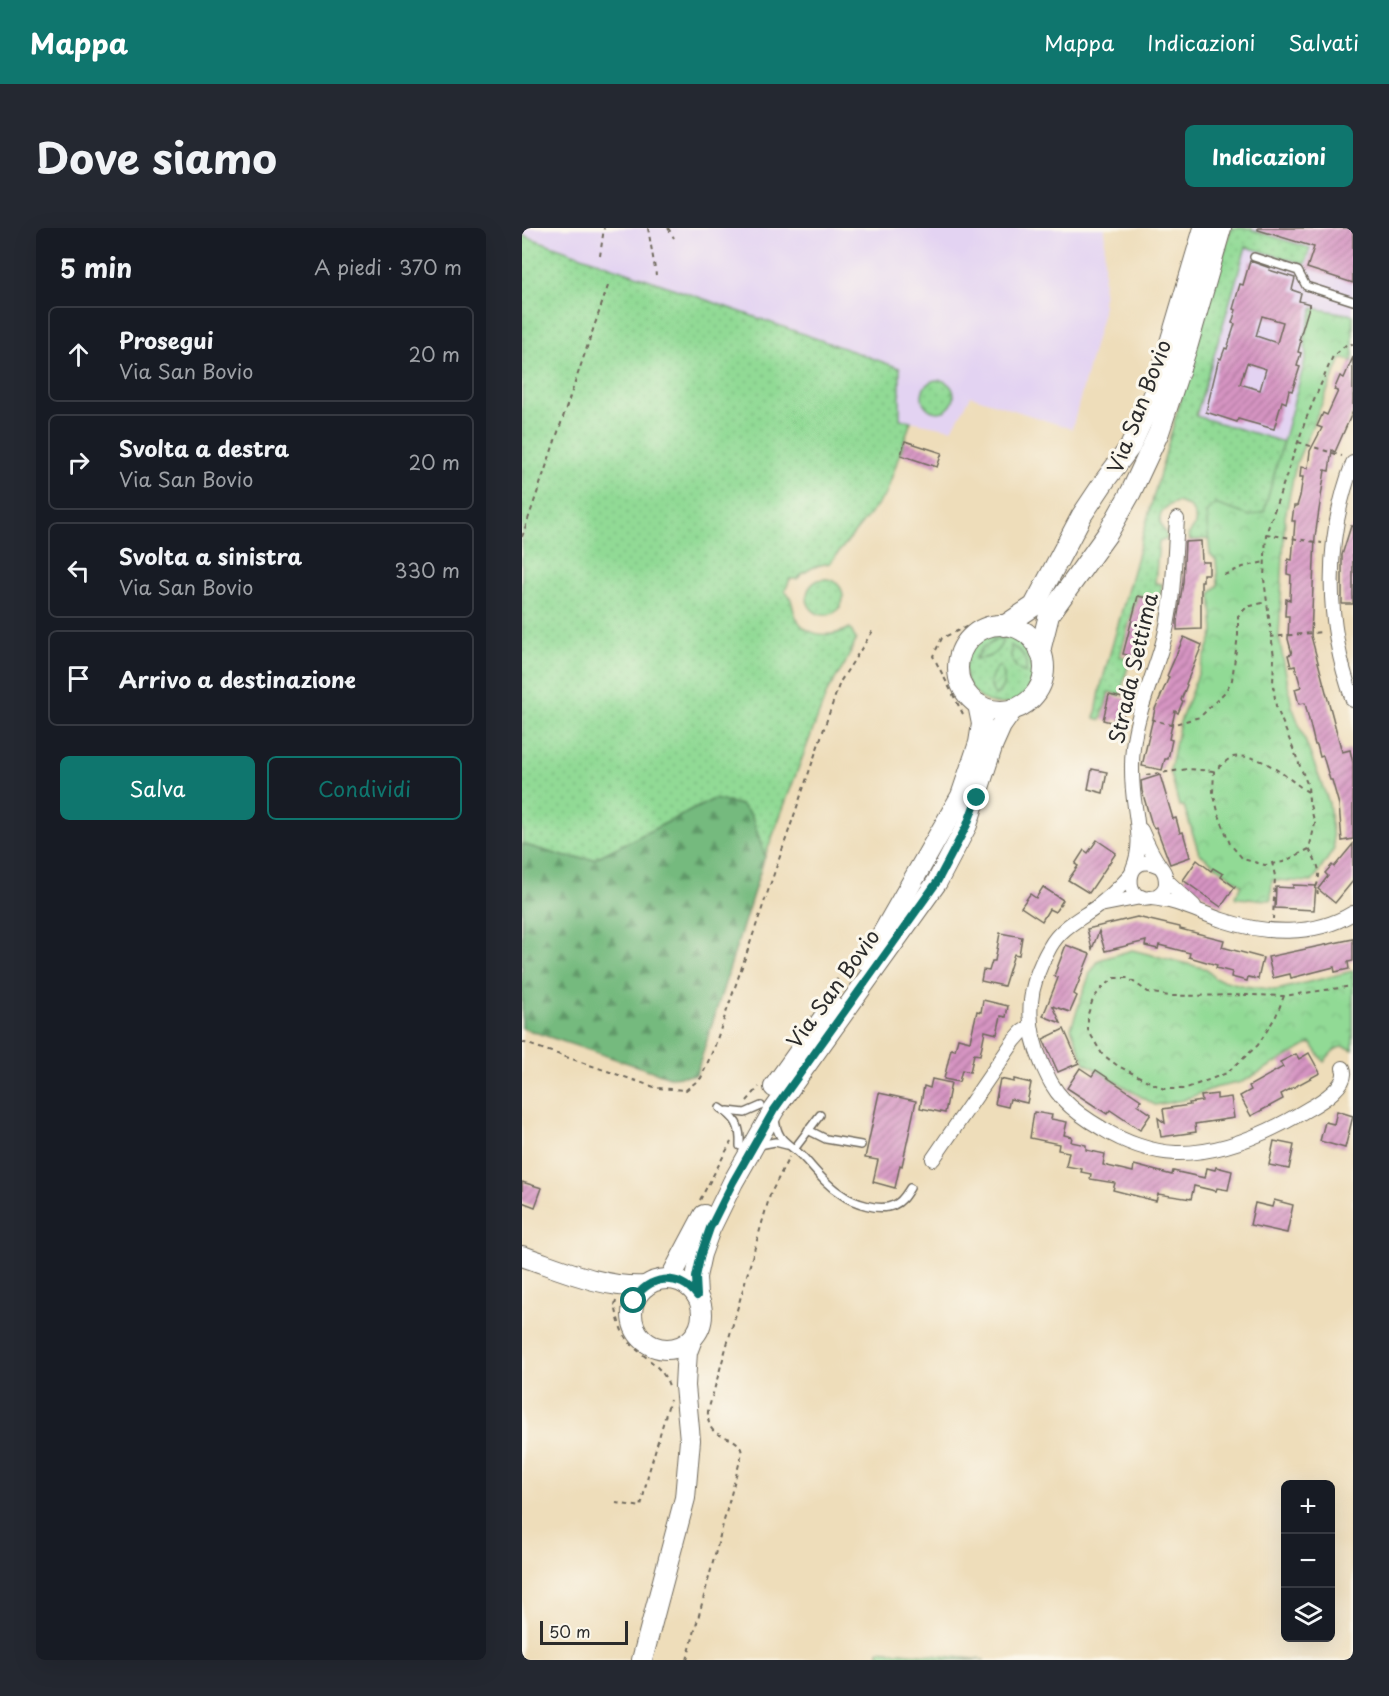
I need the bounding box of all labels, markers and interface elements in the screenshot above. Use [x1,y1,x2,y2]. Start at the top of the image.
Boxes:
text: Mappa [30,21,128,64]
text: Mappa [1044,26,1114,58]
text: Indicazioni [1147,26,1255,58]
text: Salvati [1288,26,1359,58]
text: Dove siamo [36,125,277,188]
button: Indicazioni [1185,125,1353,187]
text: 5 min [60,248,132,287]
text: A piedi · 370 m [314,252,462,282]
text: Prosegui [119,323,213,356]
street label: Via San Bovio [1098,334,1178,478]
icon: ahead [62,338,95,371]
text: 20 m [408,339,460,369]
text: Via San Bovio [119,356,253,386]
text: Svolta a destra [119,431,289,464]
icon: right [62,446,95,479]
text: 20 m [408,447,460,477]
text: Via San Bovio [119,464,253,494]
text: Svolta a sinistra [119,539,302,572]
icon: left [62,554,95,587]
text: 330 m [394,555,460,585]
text: Via San Bovio [119,572,253,602]
street label: Strada Settima [1099,589,1165,747]
icon: arrive [62,662,95,695]
text: Arrivo a destinazione [119,662,356,695]
button: Salva [60,756,255,820]
button: Condividi [267,756,462,820]
route end [963,784,989,810]
street label: Via San Bovio [778,922,886,1054]
route start [620,1287,646,1313]
map controls [1281,1480,1335,1642]
button: + [1281,1480,1335,1534]
button: − [1281,1534,1335,1588]
button: layers [1281,1588,1335,1642]
scale bar [540,1618,628,1646]
text: 50 m [549,1619,590,1643]

